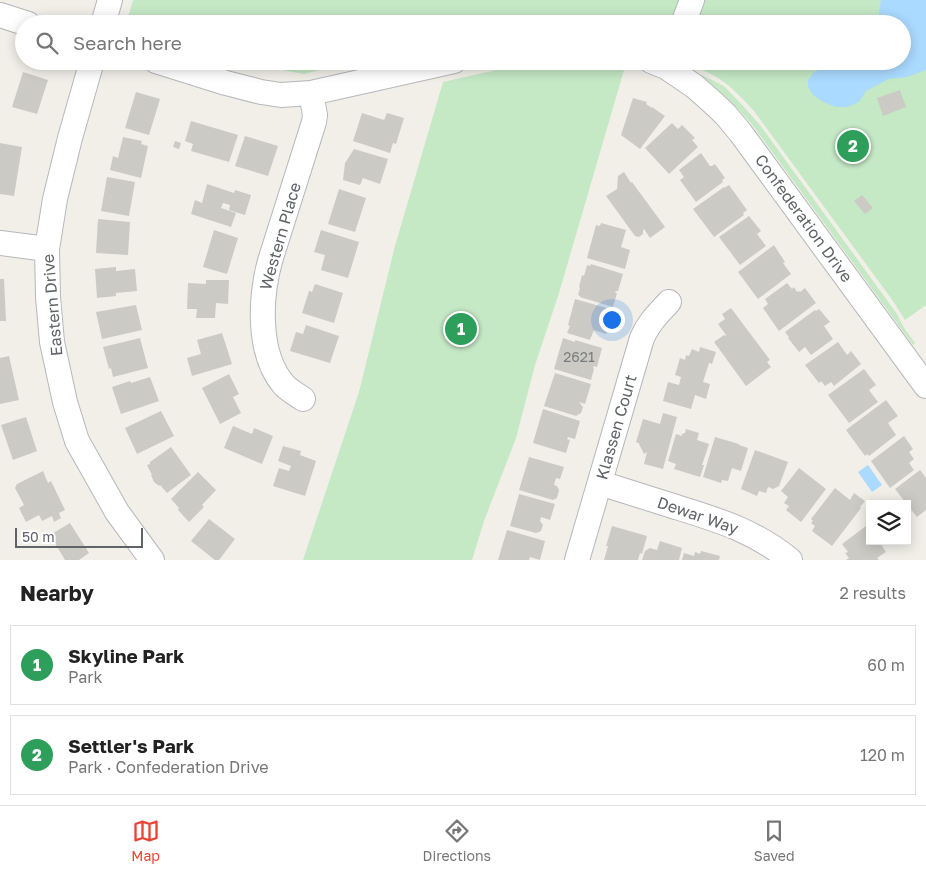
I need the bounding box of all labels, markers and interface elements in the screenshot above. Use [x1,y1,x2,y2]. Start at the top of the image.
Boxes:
search box [15,15,911,70]
icon: search [33,29,61,57]
text: Search here [73,31,182,54]
pin: 2 [837,127,869,165]
street label: Confederation Drive [751,150,857,286]
street label: Western Place [255,180,305,292]
street label: Eastern Drive [38,253,66,357]
your location [599,307,625,333]
pin: 1 [445,310,477,348]
house number: 2621 [563,348,595,365]
street label: Klassen Court [591,372,641,482]
street label: Dewar Way [655,492,741,538]
map controls [866,500,911,545]
button: layers [866,500,911,545]
scale bar [15,525,142,548]
text: 50 m [22,528,55,545]
text: Nearby [20,580,94,606]
text: 2 results [840,583,906,603]
text: Skyline Park [68,644,184,667]
text: 1 [33,655,41,675]
text: 60 m [867,655,905,675]
text: Park [68,667,103,687]
text: Settler's Park [68,734,194,757]
text: 2 [32,745,42,765]
text: 120 m [860,745,905,765]
text: Park · Confederation Drive [68,757,269,777]
tab: Map [131,817,160,864]
tab: Directions [423,817,491,864]
tab: Saved [754,817,795,864]

